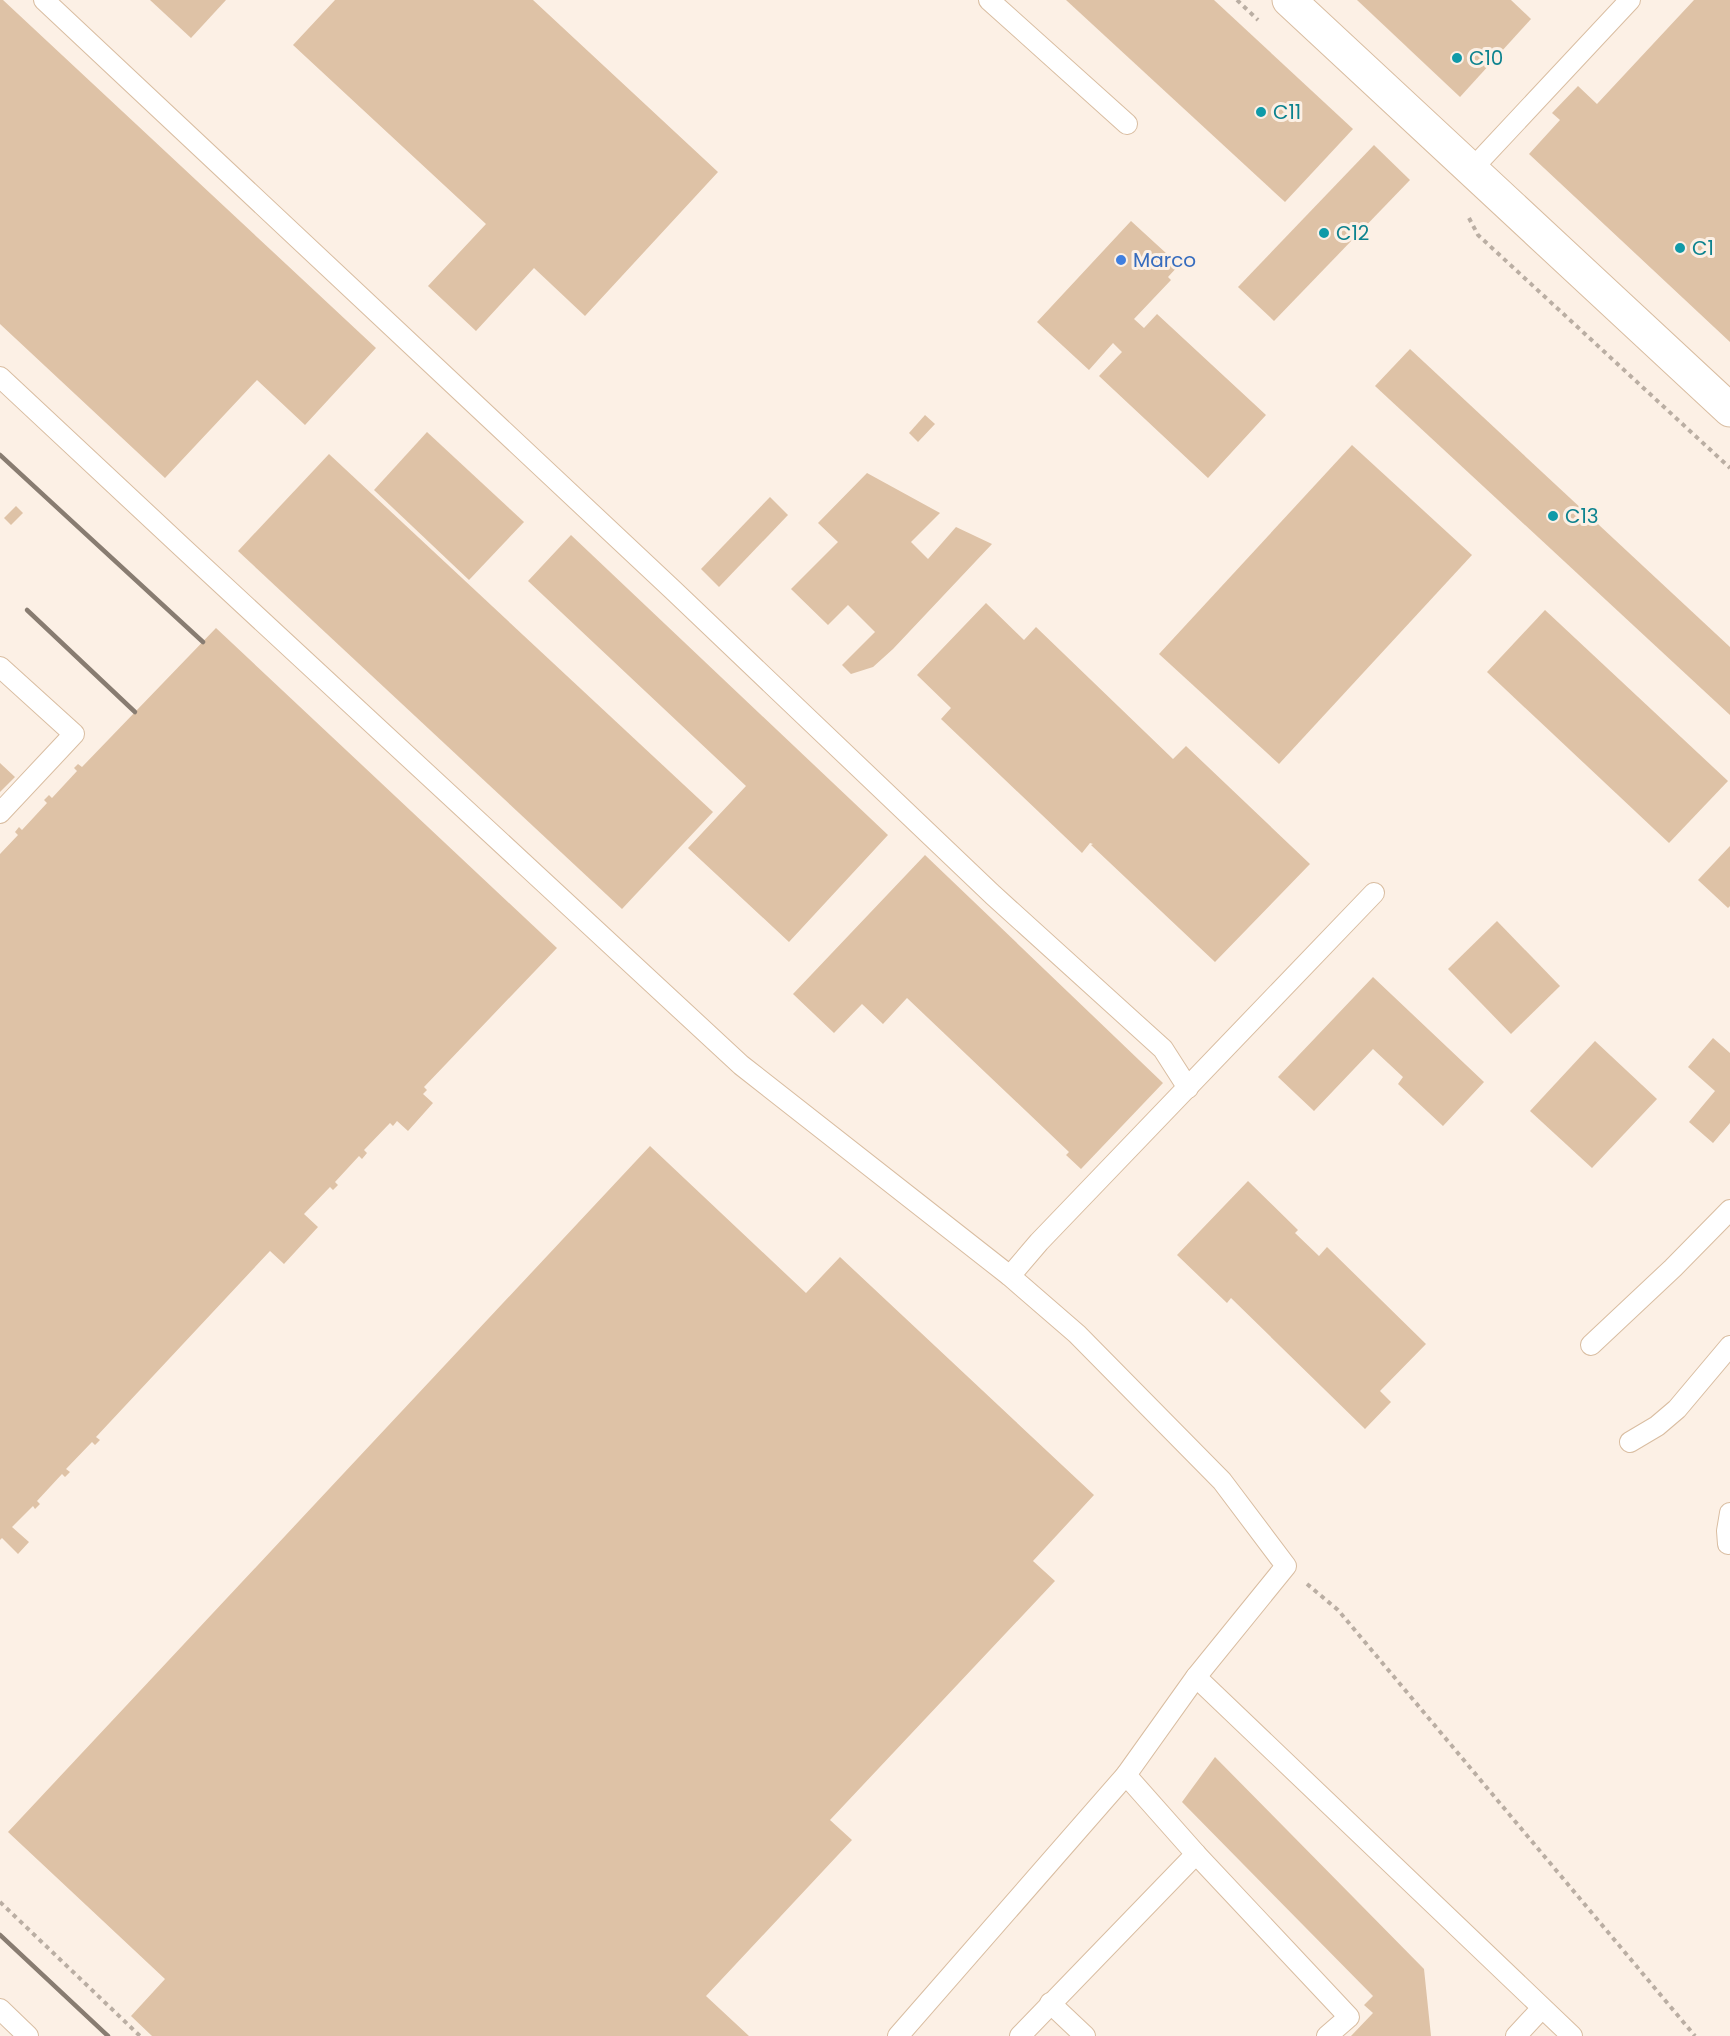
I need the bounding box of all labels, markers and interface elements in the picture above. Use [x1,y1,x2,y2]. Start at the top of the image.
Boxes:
place label: C10 [1469,44,1503,72]
marker: C10 [1450,51,1464,65]
place label: C11 [1273,98,1301,126]
marker: C11 [1254,105,1268,119]
place label: C12 [1336,219,1369,247]
marker: C12 [1317,226,1331,240]
place label: C1 [1692,234,1714,262]
marker: C1 [1673,241,1687,255]
place label: Marco [1133,246,1196,274]
marker: Marco [1114,253,1128,267]
place label: C13 [1565,502,1599,530]
marker: C13 [1546,509,1560,523]

